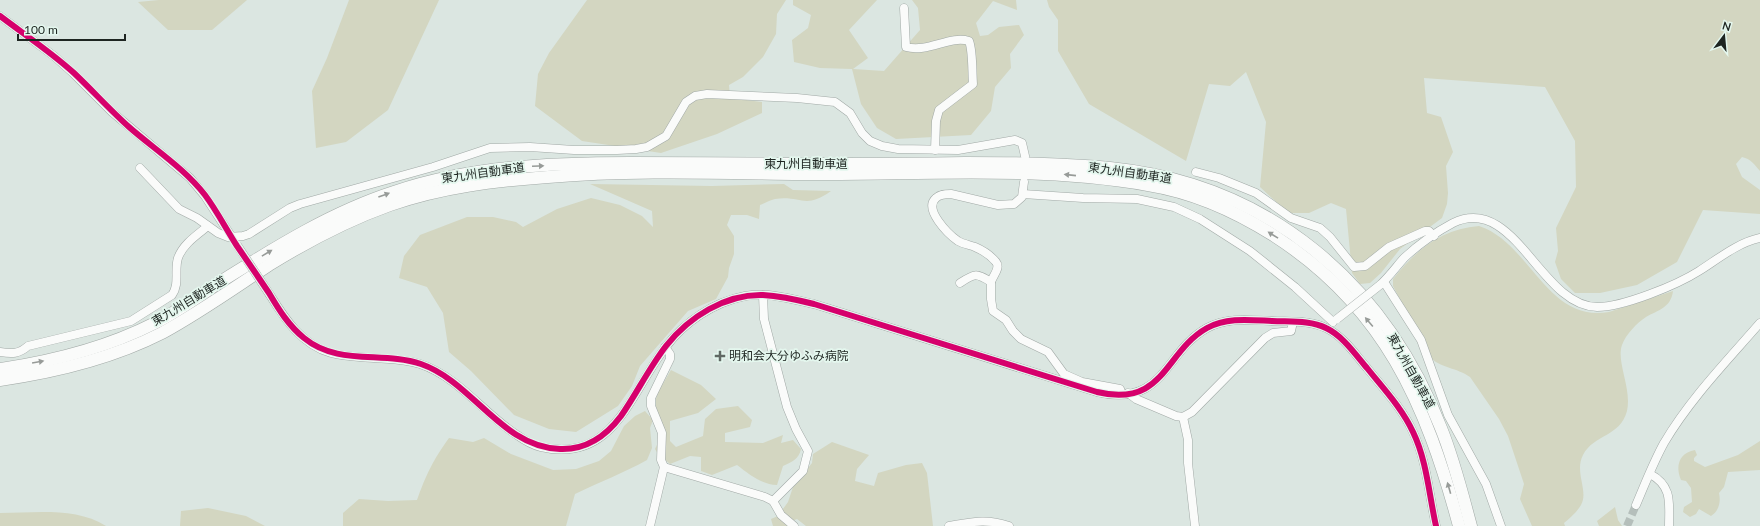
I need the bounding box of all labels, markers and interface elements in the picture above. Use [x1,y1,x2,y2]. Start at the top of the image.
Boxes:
scale bar [18,16,125,42]
north arrow [1704,16,1744,56]
text: N [1721,18,1733,33]
text: 100 m [24,22,58,37]
street label: 東九州自動車道 [764,156,848,171]
street label: 東九州自動車道 [440,159,526,186]
street label: 東九州自動車道 [1087,159,1173,186]
one-way arrow [532,162,544,169]
one-way arrow [1064,172,1076,179]
one-way arrow [378,192,390,198]
one-way arrow [1268,231,1278,239]
one-way arrow [262,249,272,257]
street label: 東九州自動車道 [149,273,229,329]
one-way arrow [1365,316,1374,327]
street label: 東九州自動車道 [1385,330,1438,411]
place label: 明和会大分ゆふみ病院 [729,348,849,363]
marker: 明和会大分ゆふみ病院 [714,350,726,362]
one-way arrow [32,359,45,365]
one-way arrow [1446,482,1452,494]

